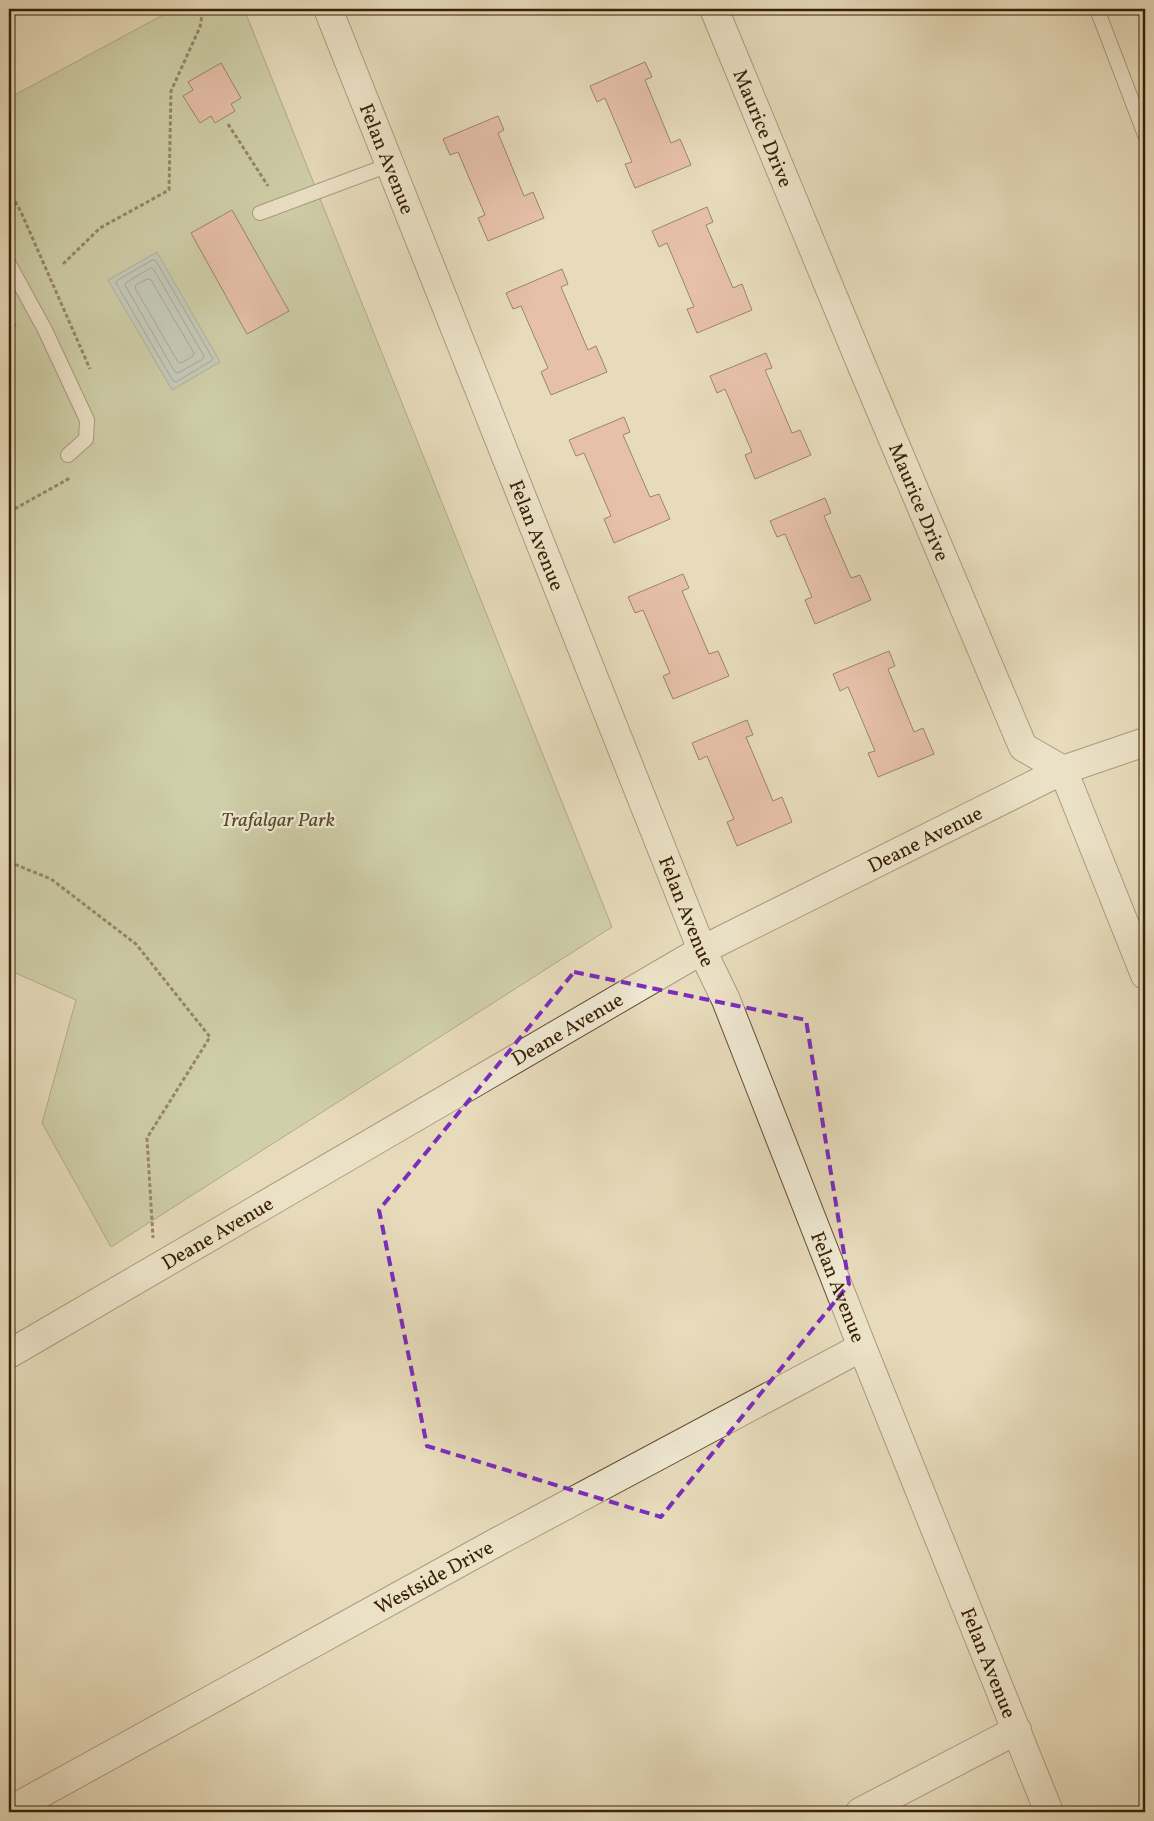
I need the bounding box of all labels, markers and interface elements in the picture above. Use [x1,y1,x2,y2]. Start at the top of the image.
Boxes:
street label: Maurice Drive [725,66,799,192]
street label: Felan Avenue [351,100,420,219]
street label: Maurice Drive [880,439,955,566]
street label: Felan Avenue [501,476,570,595]
street label: Deane Avenue [863,800,988,881]
park label: Trafalgar Park [221,807,335,835]
street label: Felan Avenue [650,853,720,972]
street label: Deane Avenue [507,987,629,1074]
street label: Deane Avenue [157,1191,279,1278]
street label: Felan Avenue [802,1228,871,1347]
street label: Westside Drive [370,1534,499,1623]
street label: Felan Avenue [952,1604,1022,1723]

